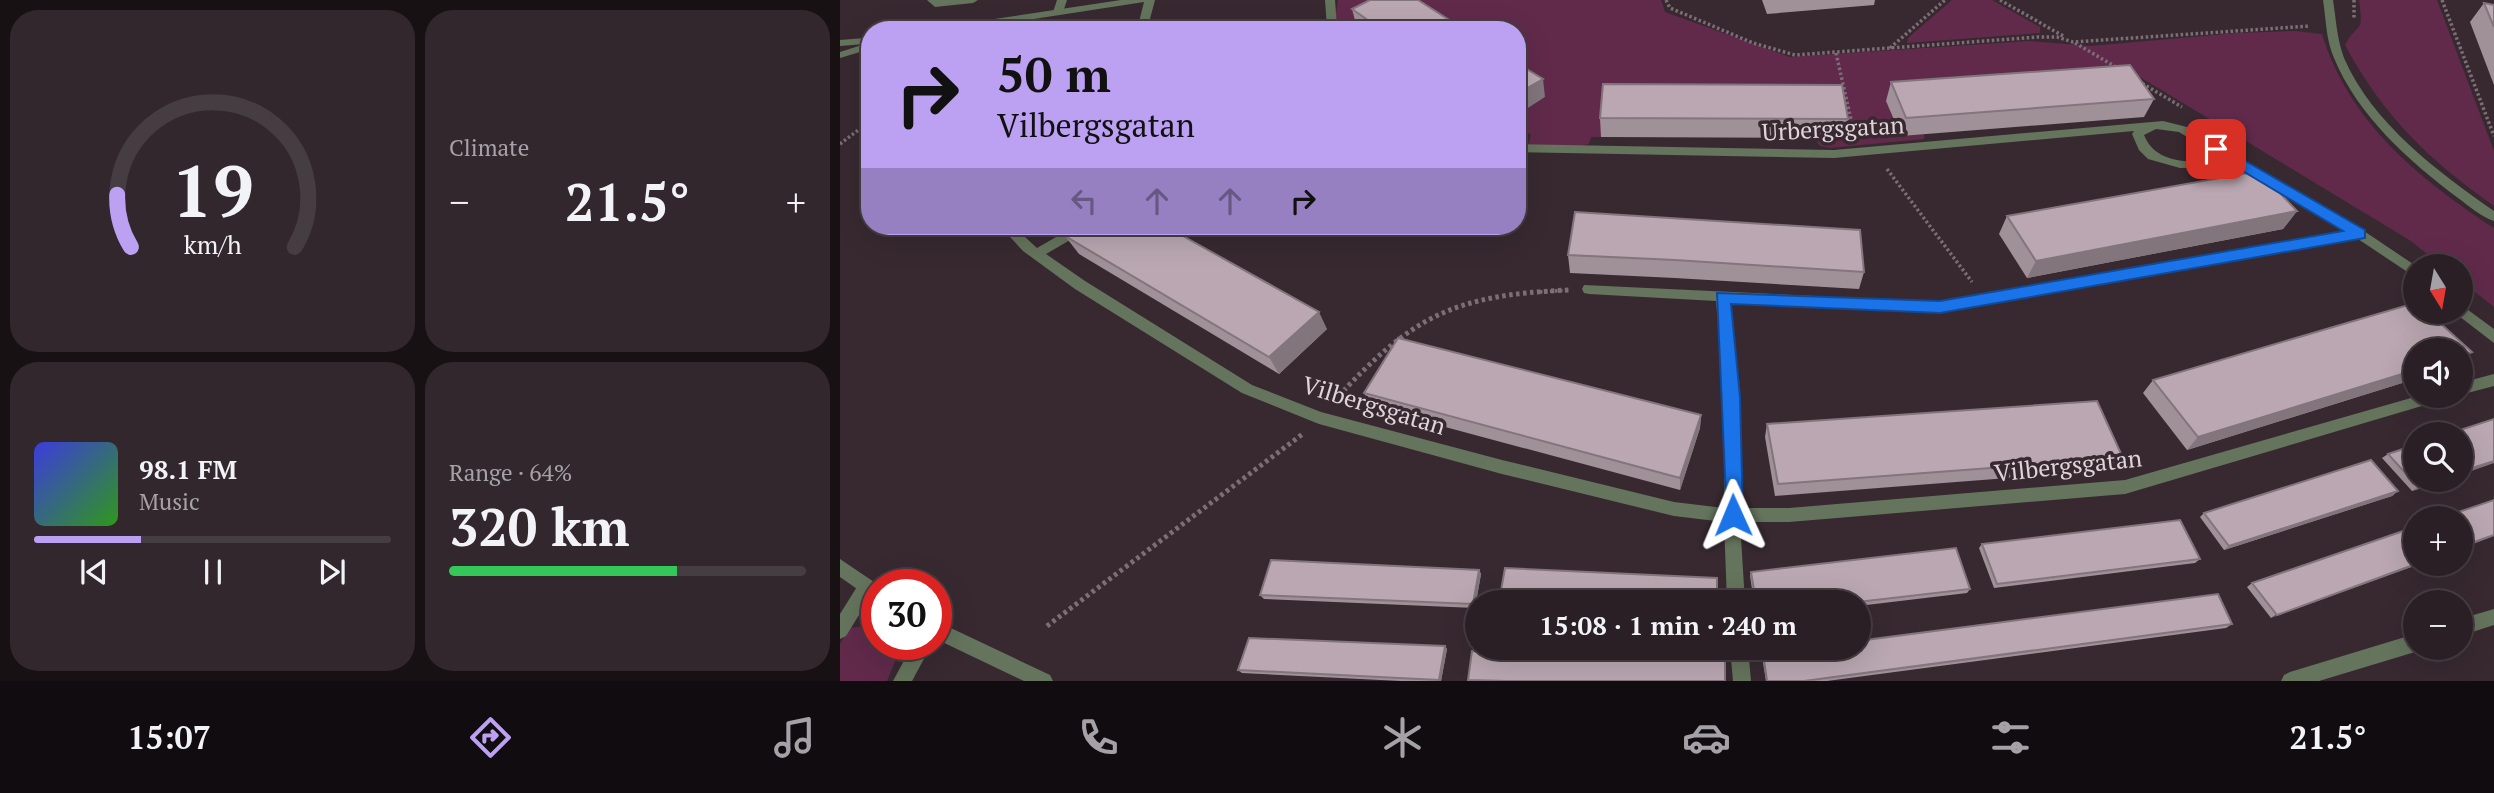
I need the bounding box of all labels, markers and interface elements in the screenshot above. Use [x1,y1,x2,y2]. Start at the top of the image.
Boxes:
text: 50 m [997,41,1111,106]
icon: right [882,49,973,140]
text: Vilbergsgatan [997,104,1195,146]
street label: Urbergsgatan [1761,108,1905,148]
pin [2186,119,2246,179]
icon: arrive [2197,130,2235,168]
text: Climate [449,132,529,163]
text: 19 [171,141,254,238]
text: 21.5° [565,167,690,236]
text: − [449,177,469,227]
text: + [786,177,806,227]
icon: left [1065,182,1103,220]
icon: ahead [1138,182,1176,220]
icon: ahead [1211,182,1249,220]
icon: right [1284,182,1322,220]
text: km/h [184,228,242,261]
north arrow [2403,254,2473,324]
map controls [2403,254,2473,660]
button: sound [2403,338,2473,408]
street label: Vilbergsgatan [1298,368,1450,442]
button: search [2403,422,2473,492]
street label: Vilbergsgatan [1993,441,2143,489]
text: 98.1 FM [139,452,237,486]
text: Range · 64% [449,457,572,488]
position arrow [1696,478,1770,552]
text: Music [139,486,200,517]
text: 320 km [449,492,630,561]
button: + [2403,506,2473,576]
icon: previous [75,553,113,591]
icon: pause [194,553,232,591]
icon: next [313,553,351,591]
speed limit sign: 30 [861,569,952,660]
button: − [2403,590,2473,660]
text: 15:08 · 1 min · 240 m [1539,608,1797,642]
icon: directions [466,713,515,762]
icon: music [770,713,819,762]
icon: phone [1074,713,1123,762]
icon: climate [1378,713,1427,762]
icon: car [1682,713,1731,762]
icon: filters [1986,713,2035,762]
text: 15:07 [127,716,211,758]
text: 21.5° [2290,716,2367,758]

